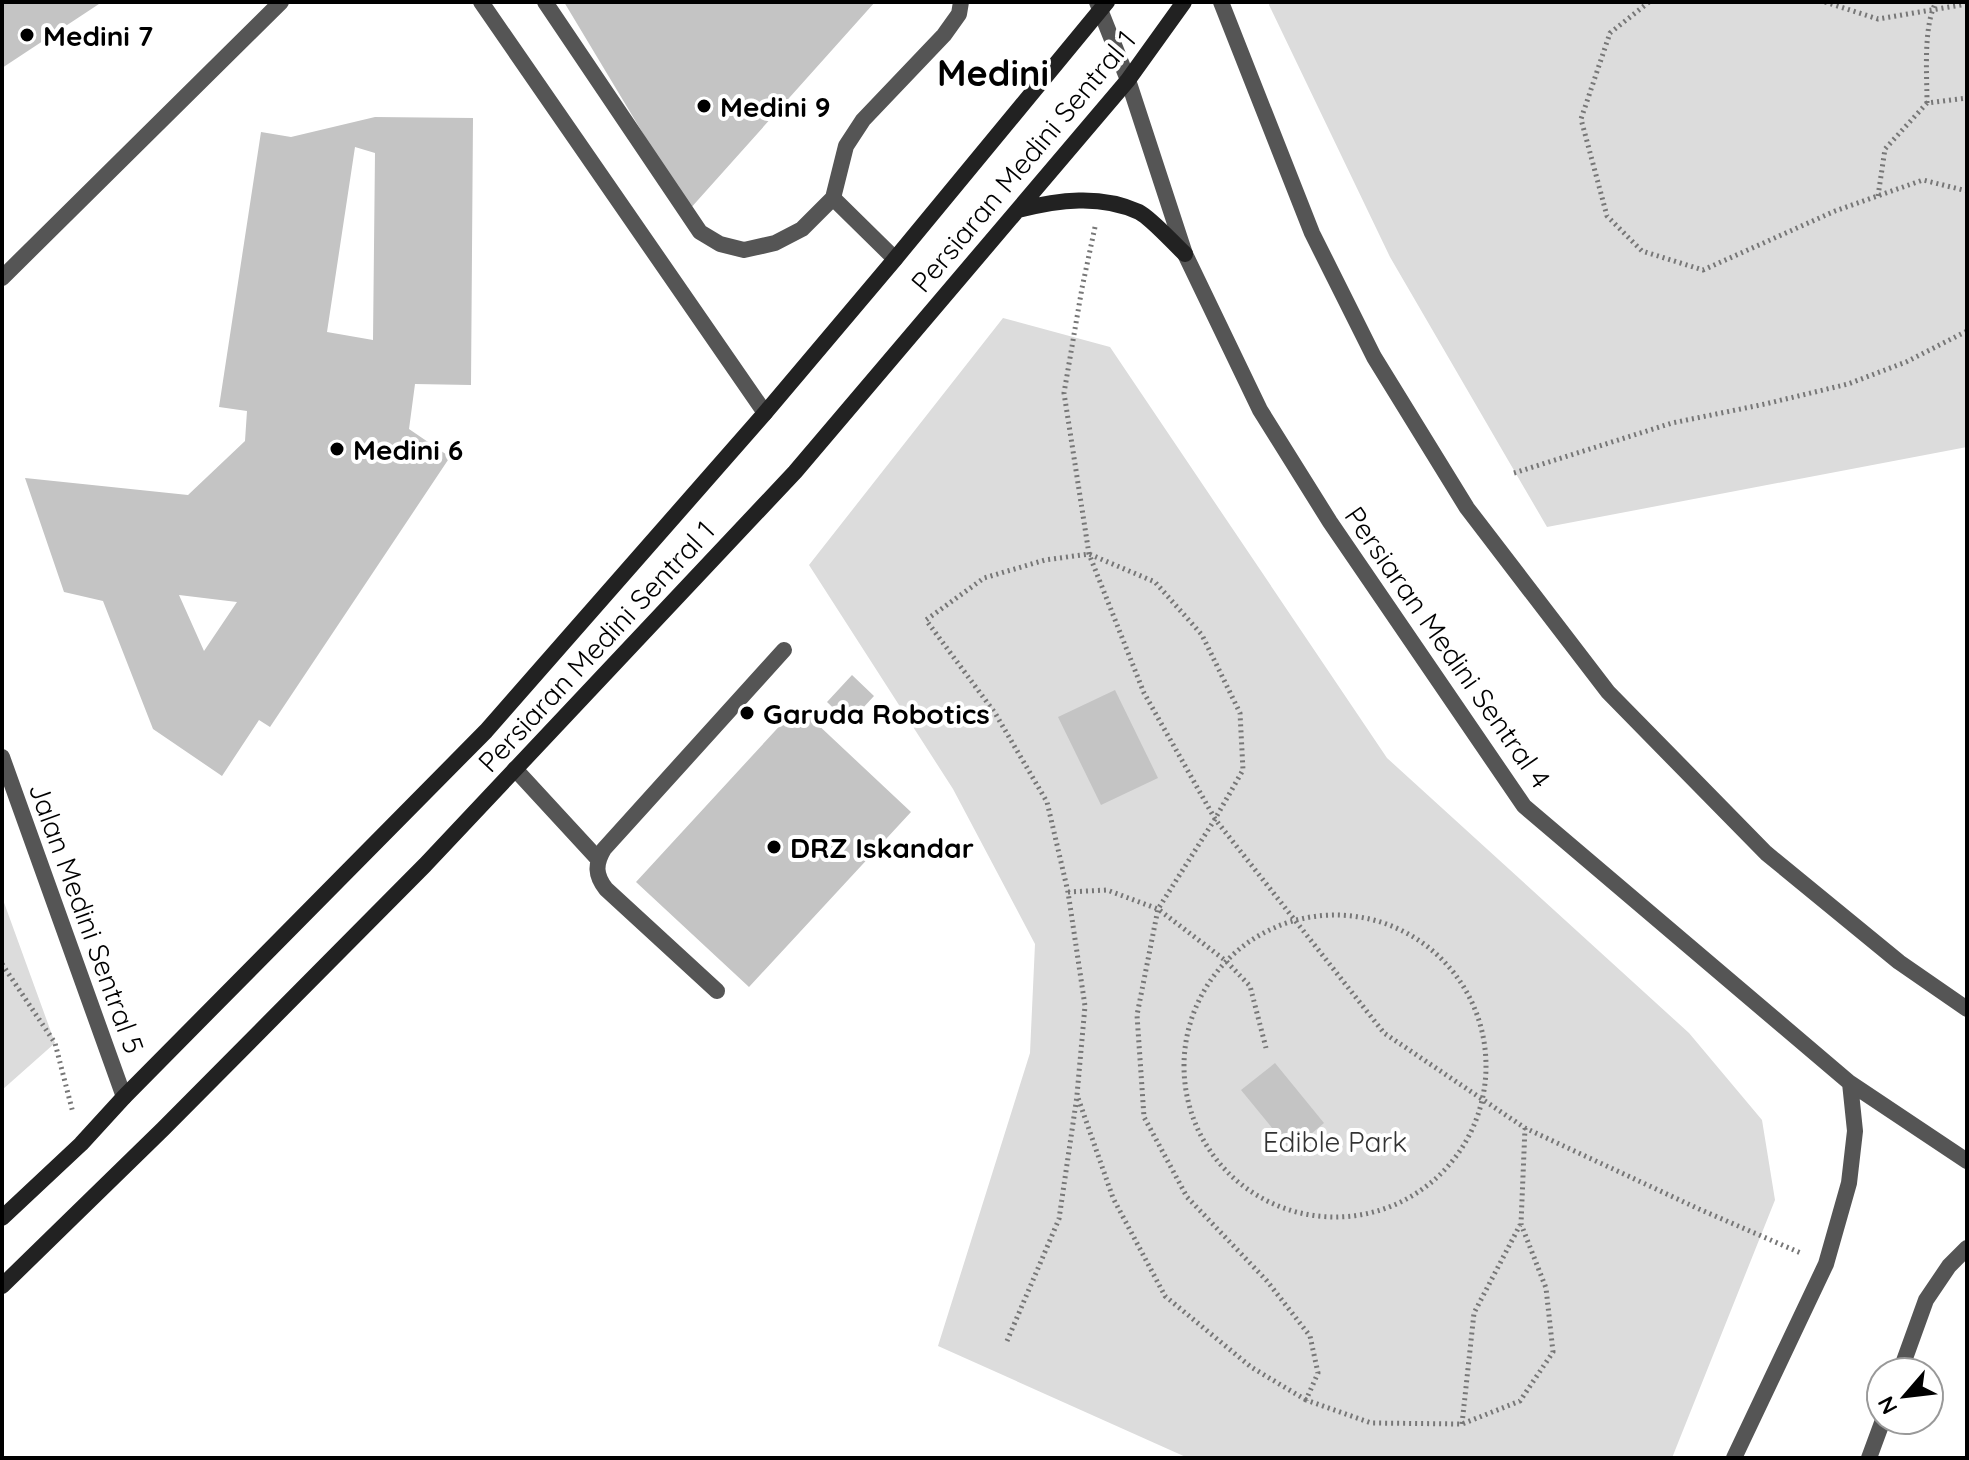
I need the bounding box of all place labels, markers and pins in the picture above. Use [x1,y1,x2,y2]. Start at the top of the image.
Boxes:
place label: Medini 7 [43,18,153,53]
marker: Medini 7 [18,26,36,44]
place label: Medini 9 [720,89,831,124]
marker: Medini 9 [695,97,713,115]
place label: Medini 6 [353,432,463,467]
marker: Medini 6 [328,440,346,458]
place label: Garuda Robotics [763,696,990,731]
marker: Garuda Robotics [738,704,756,722]
place label: DRZ Iskandar [790,830,974,865]
marker: DRZ Iskandar [765,838,783,856]

